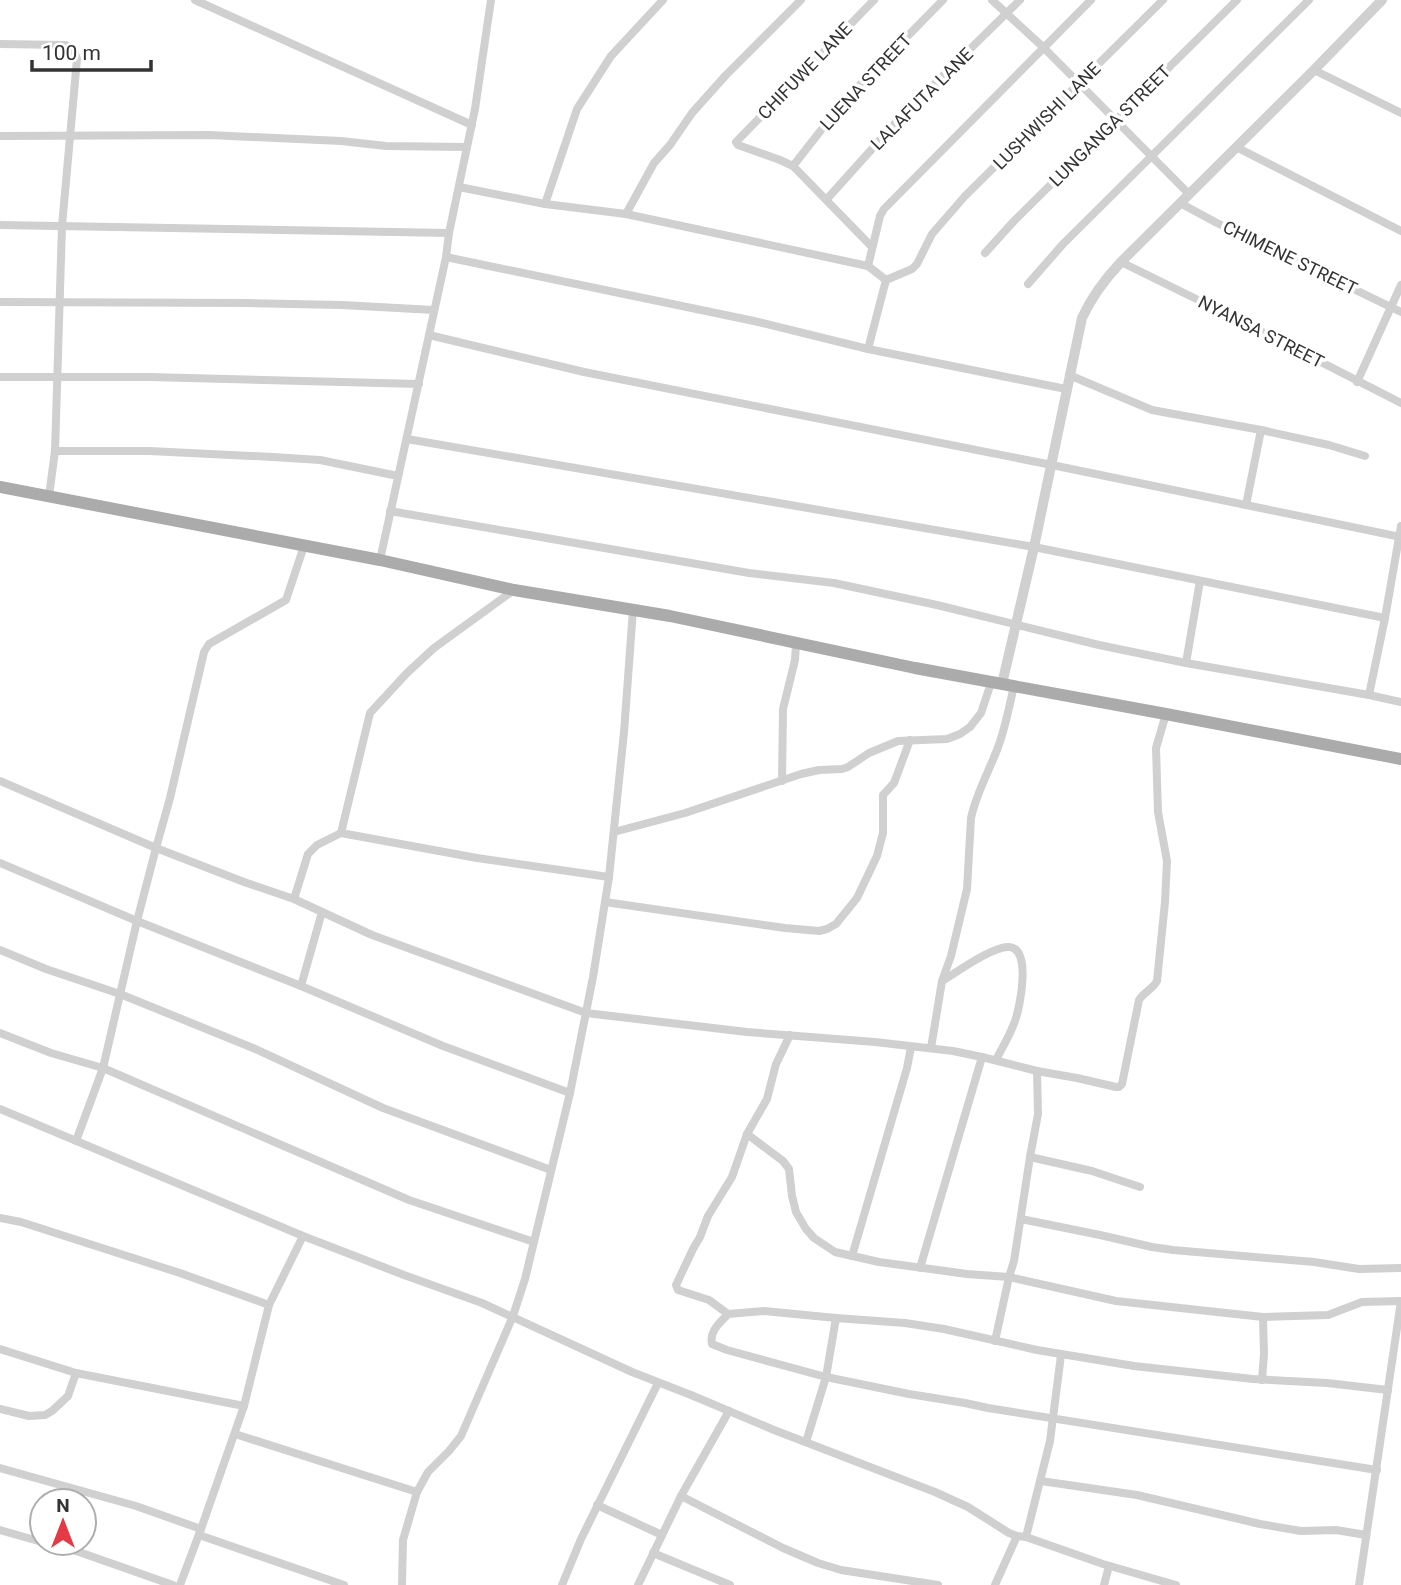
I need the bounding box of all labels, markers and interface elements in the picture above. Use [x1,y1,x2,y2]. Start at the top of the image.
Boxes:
street label: CHIFUWE LANE [753,18,856,123]
scale bar [32,28,150,72]
street label: LUENA STREET [816,29,916,134]
text: 100 m [42,41,101,65]
street label: LALAFUTA LANE [866,43,977,154]
street label: LUSHWISHI LANE [989,58,1105,174]
street label: LUNGANGA STREET [1045,60,1175,191]
street label: CHIMENE STREET [1220,216,1361,299]
street label: NYANSA STREET [1195,291,1328,372]
north arrow [28,1487,98,1557]
text: N [56,1494,70,1517]

